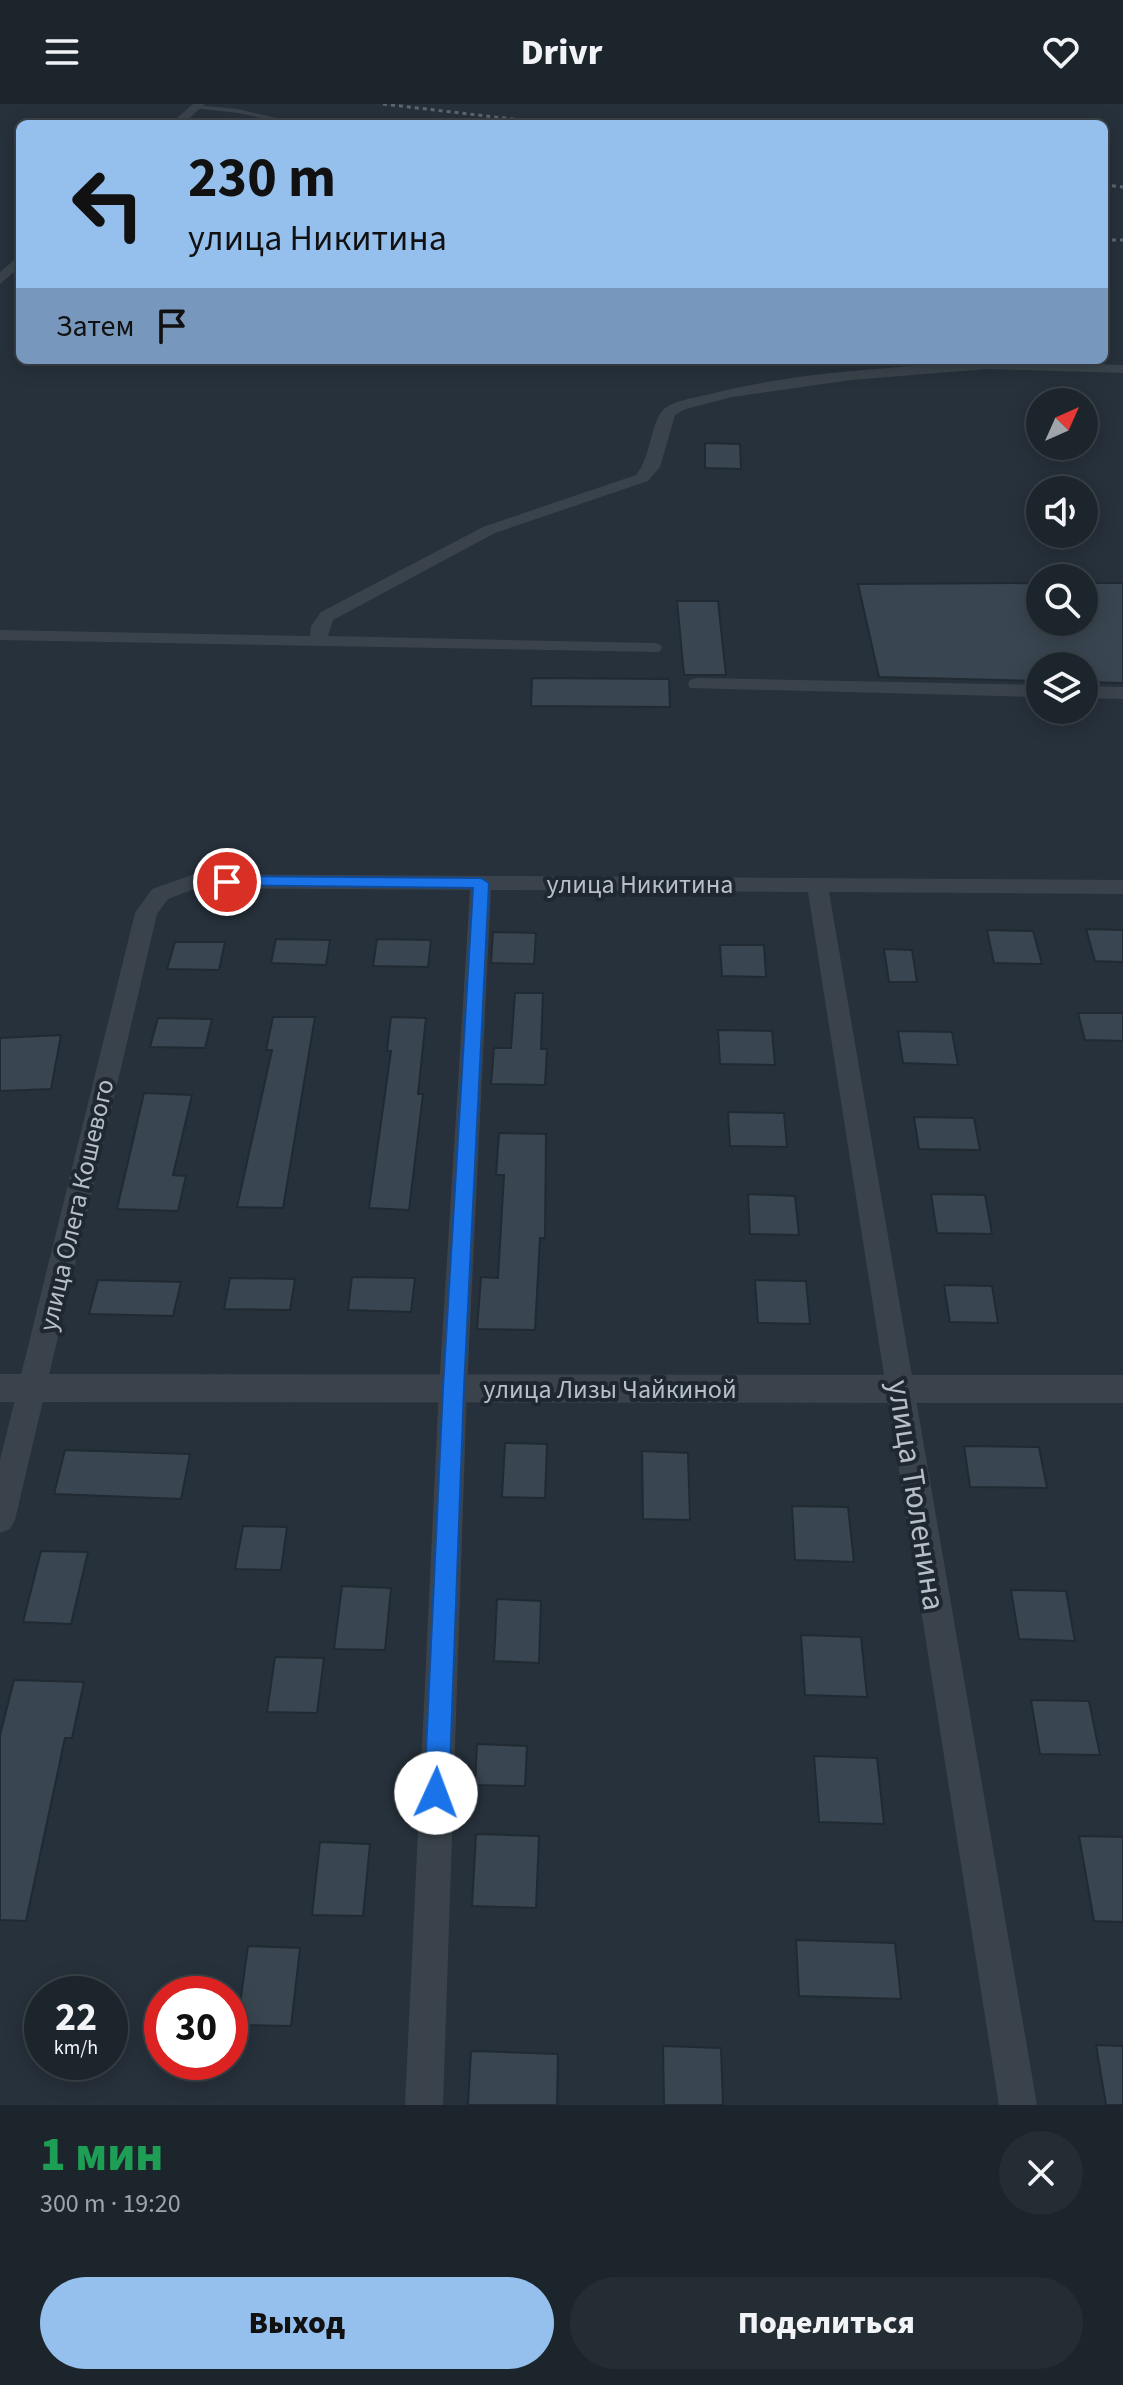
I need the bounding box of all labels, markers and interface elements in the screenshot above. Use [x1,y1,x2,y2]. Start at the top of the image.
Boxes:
text: Drivr [521,27,602,78]
icon: menu [40,30,84,74]
icon: heart [1039,30,1083,74]
text: 230 m [188,139,336,218]
icon: left [56,152,160,256]
text: улица Никитина [188,213,447,264]
icon: arrive [150,304,194,348]
text: Затем [56,305,134,348]
north arrow [1026,388,1098,460]
map controls [1026,388,1098,724]
button: sound [1026,476,1098,548]
button: search [1026,564,1098,636]
button: layers [1026,652,1098,724]
pin [193,848,261,916]
icon: arrive [205,860,249,904]
street label: улица Никитина [547,866,733,903]
street label: улица Олега Кошевого [29,1075,123,1335]
street label: улица Лизы Чайкиной [483,1371,737,1408]
street label: улица Тюленина [875,1377,957,1614]
position arrow [394,1751,478,1835]
speed limit sign: 30 [144,1976,248,2080]
text: 22 [55,1989,97,2046]
text: km/h [54,2034,98,2062]
text: 1 мин [40,2121,163,2189]
button: close [999,2131,1083,2215]
text: 300 m · 19:20 [40,2185,181,2222]
button: Выход [40,2277,554,2369]
button: Поделиться [570,2277,1083,2369]

